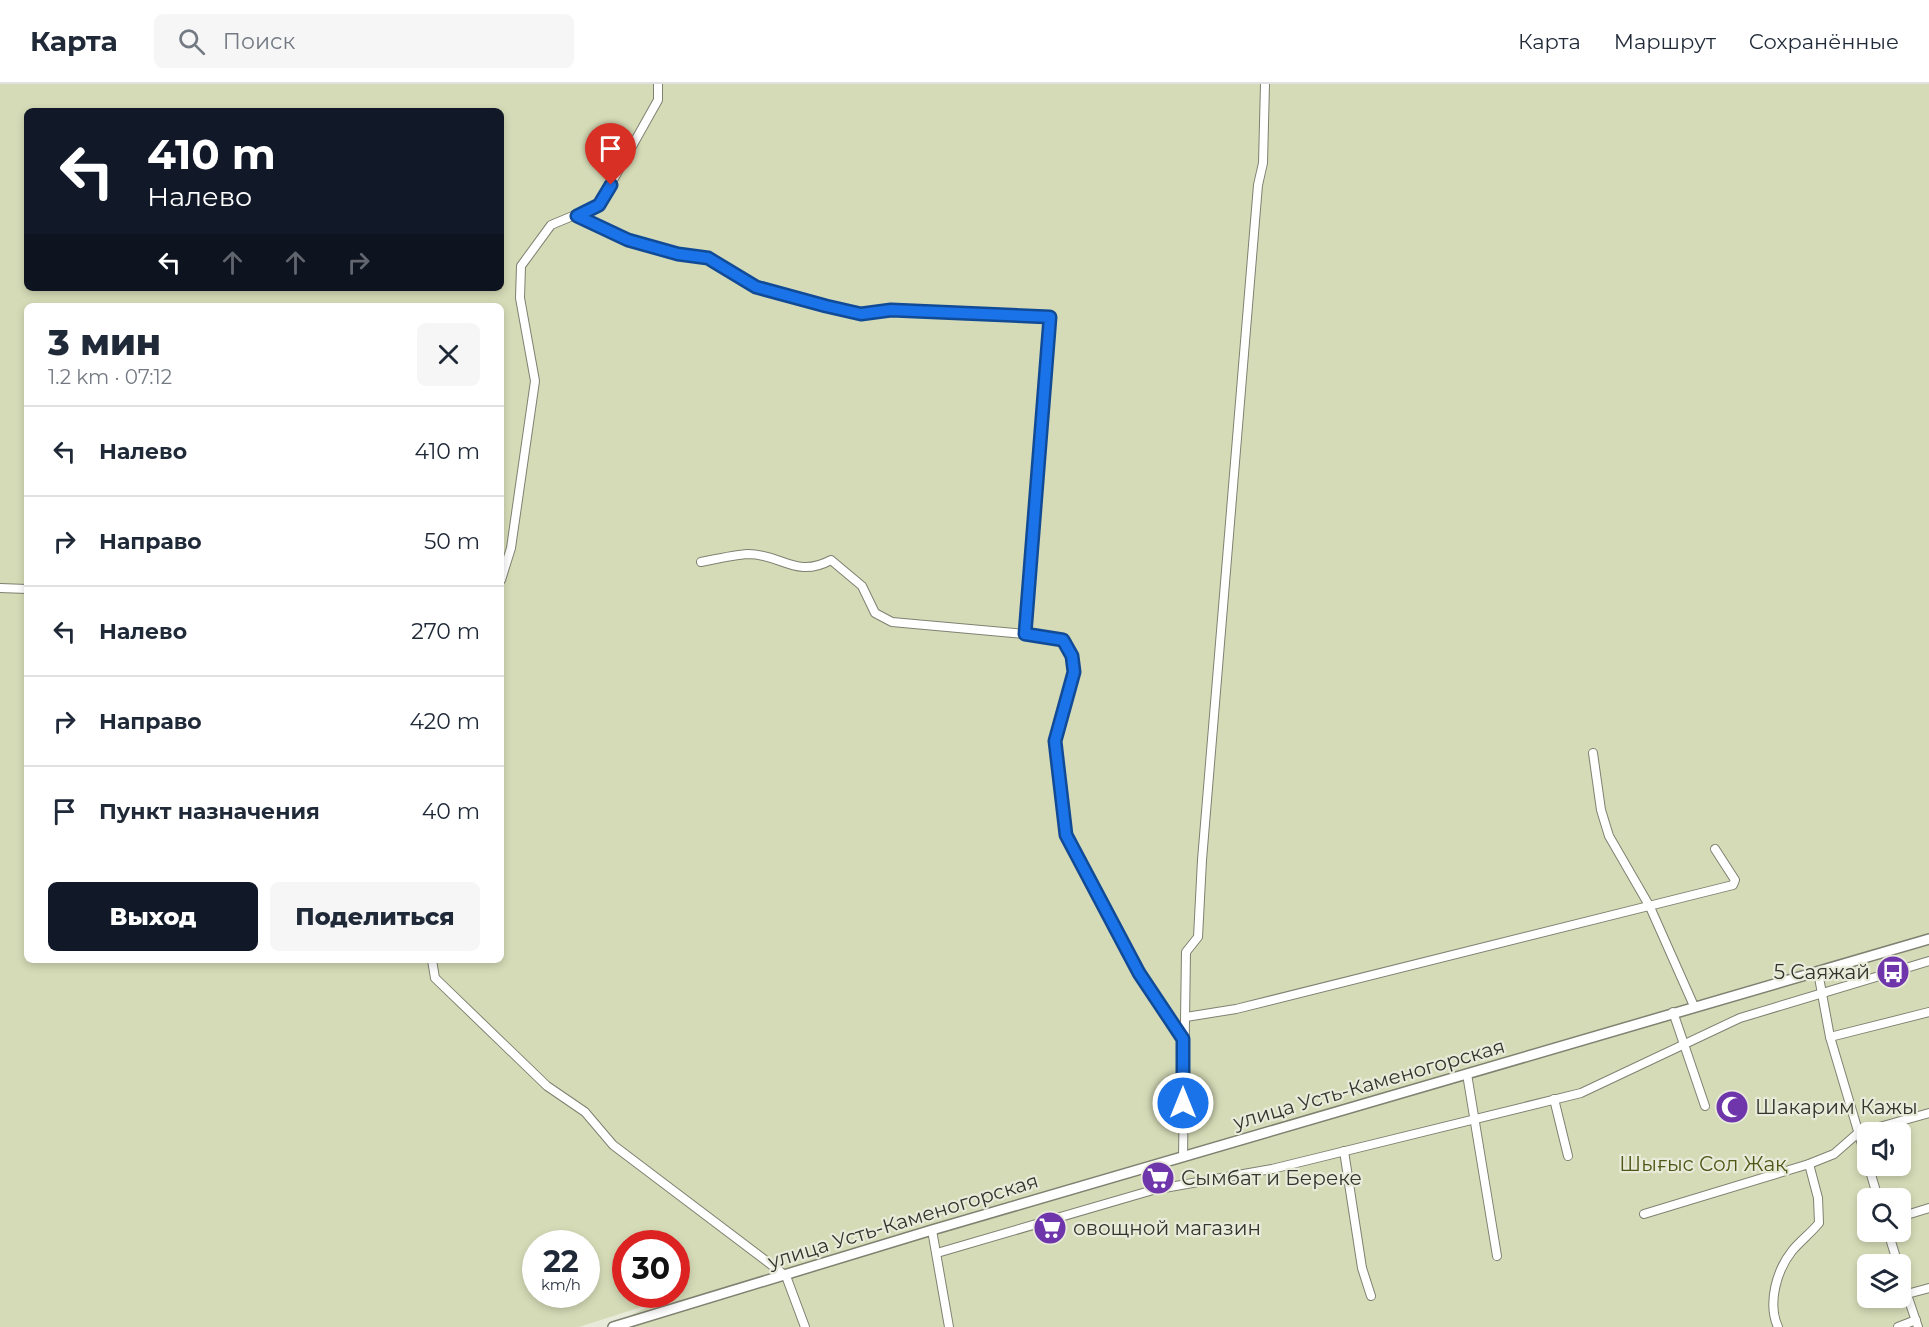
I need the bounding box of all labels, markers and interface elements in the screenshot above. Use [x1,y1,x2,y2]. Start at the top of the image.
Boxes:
search box [154,14,574,68]
text: Карта [30,24,118,58]
icon: search [175,25,208,58]
text: Поиск [223,28,295,55]
text: Карта [1518,29,1581,54]
text: Маршрут [1614,29,1716,54]
text: Сохранённые [1749,29,1899,54]
pin [585,123,636,185]
text: 410 m [147,128,276,180]
icon: left [48,132,126,210]
icon: arrive [594,132,627,165]
text: Налево [147,180,252,213]
icon: left [153,246,186,279]
icon: ahead [216,246,249,279]
icon: ahead [279,246,312,279]
icon: right [342,246,375,279]
text: 3 мин [48,320,161,364]
button: close [417,323,480,386]
text: 1.2 km · 07:12 [48,365,172,389]
icon: left [48,435,81,468]
text: Налево [99,438,187,465]
text: 410 m [414,438,480,465]
icon: right [48,525,81,558]
text: Направо [99,528,202,555]
text: 50 m [424,528,480,555]
icon: left [48,615,81,648]
text: Налево [99,618,187,645]
text: 270 m [411,618,480,645]
icon: right [48,705,81,738]
text: Направо [99,708,202,735]
text: 420 m [409,708,480,735]
icon: arrive [48,795,81,828]
text: Пункт назначения [99,798,320,825]
text: 40 m [422,798,480,825]
button: Выход [48,882,258,951]
button: Поделиться [270,882,480,951]
bus stop icon: 5 Саяжай [1875,954,1911,990]
place label: 5 Саяжай [1774,960,1870,984]
street label: улица Усть-Каменогорская [1230,1034,1508,1135]
position arrow [1151,1071,1215,1135]
mosque icon: Шакарим Кажы [1714,1089,1750,1125]
place label: Шакарим Кажы [1755,1095,1918,1119]
map controls [1857,1122,1911,1308]
button: sound [1857,1122,1911,1176]
park label: Шығыс Сол Жақ [1619,1152,1788,1176]
supermarket icon: Сымбат и Береке [1140,1160,1176,1196]
place label: Сымбат и Береке [1181,1166,1362,1190]
street label: улица Усть-Каменогорская [764,1168,1041,1274]
button: search [1857,1188,1911,1242]
supermarket icon: овощной магазин [1032,1210,1068,1246]
place label: овощной магазин [1073,1216,1261,1240]
speed limit sign: 30 [612,1230,690,1308]
text: 22 [543,1243,579,1280]
button: layers [1857,1254,1911,1308]
text: km/h [541,1275,581,1294]

